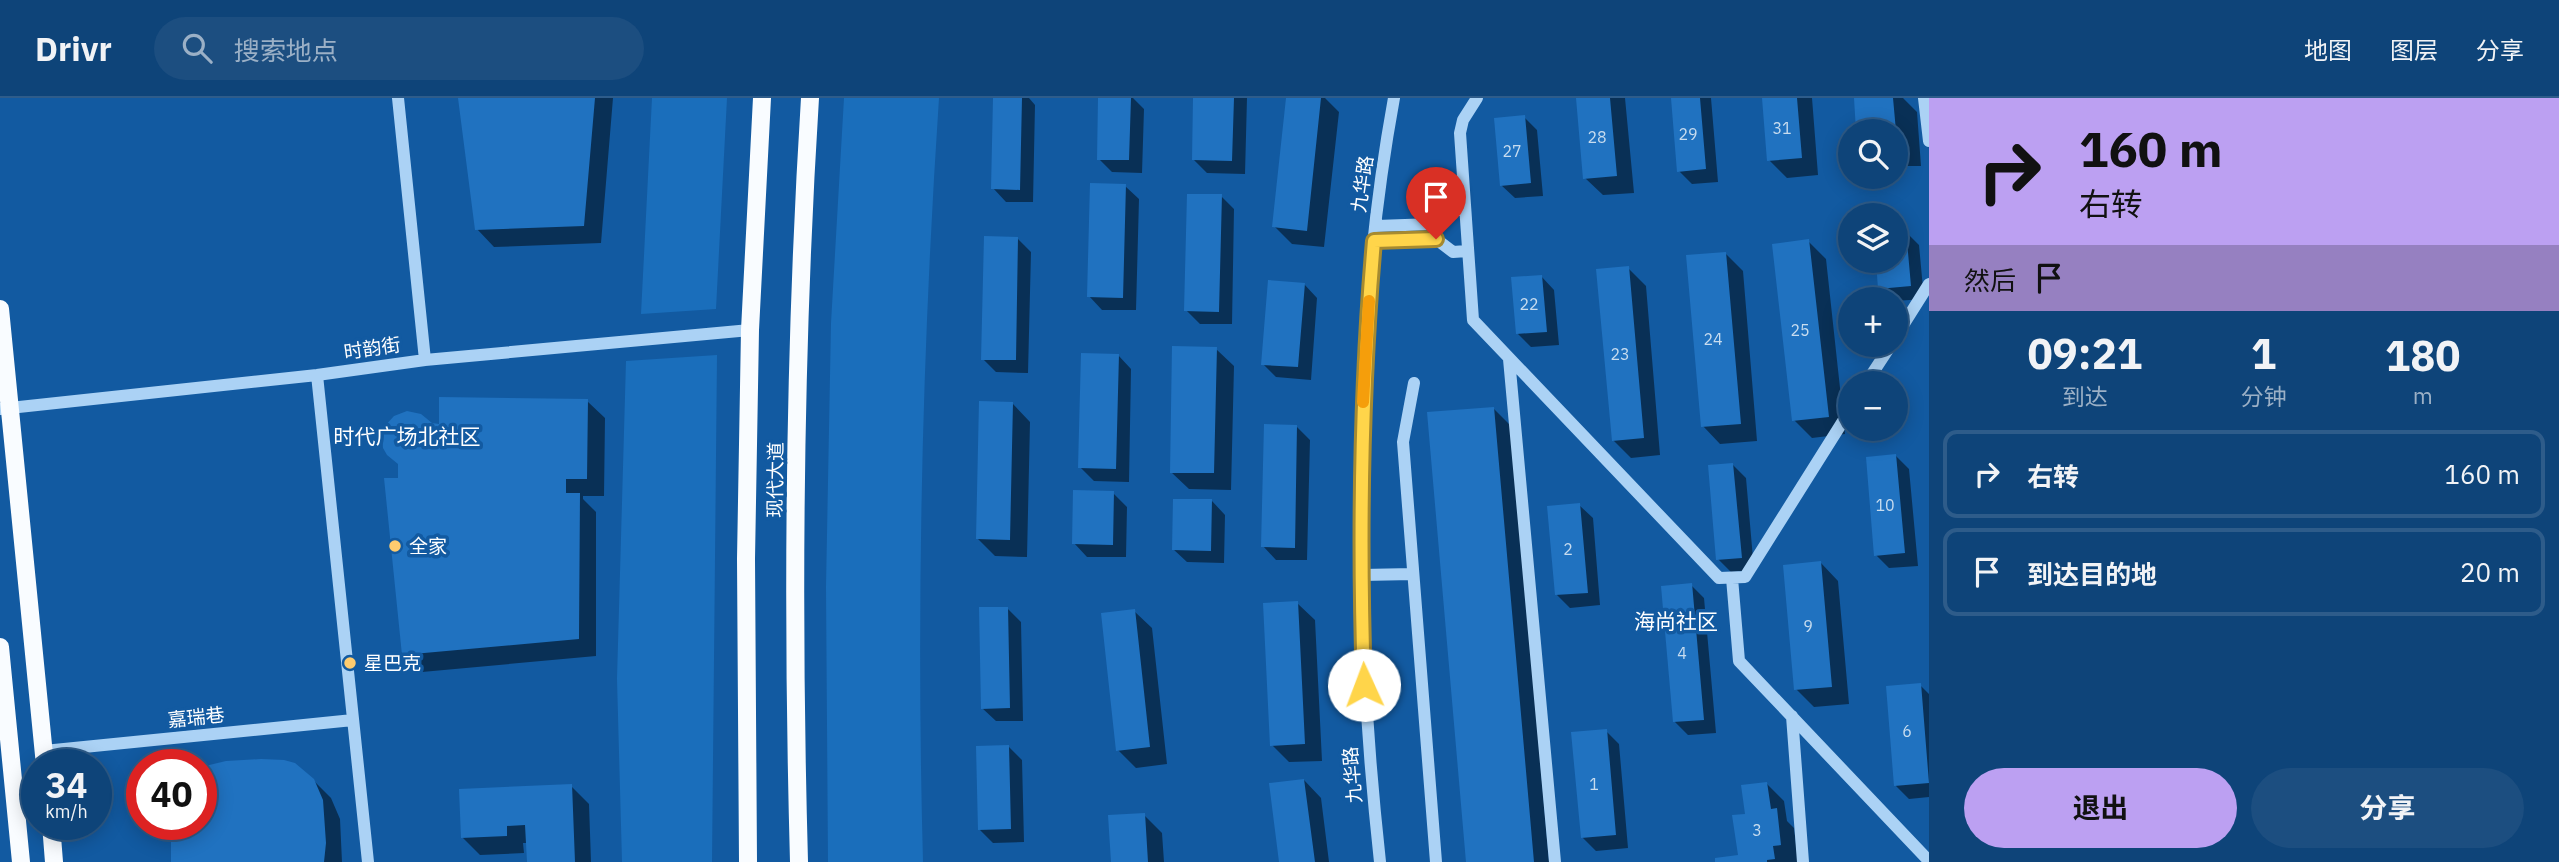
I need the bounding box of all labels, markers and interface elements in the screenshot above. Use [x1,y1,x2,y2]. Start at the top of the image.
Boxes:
search box [154,17,644,80]
text: Drivr [35,27,112,70]
icon: search [178,29,216,67]
text: 搜索地点 [234,33,338,67]
text: 地图 [2304,34,2352,66]
text: 图层 [2390,34,2438,66]
text: 分享 [2476,34,2524,66]
text: 160 m [2079,117,2223,180]
house number: 31 [1772,118,1792,138]
map controls [1838,119,1908,441]
button: search [1838,119,1908,189]
house number: 29 [1678,124,1698,144]
icon: right [1964,126,2055,217]
house number: 28 [1587,127,1607,147]
house number: 27 [1502,141,1522,161]
street label: 九华路 [1346,154,1378,214]
pin [1406,167,1466,239]
icon: arrive [1417,178,1455,216]
text: 右转 [2079,183,2143,225]
button: layers [1838,203,1908,273]
icon: arrive [2030,259,2068,297]
text: 然后 [1964,263,2016,297]
button: + [1838,287,1908,357]
house number: 22 [1519,294,1539,314]
house number: 25 [1790,320,1810,340]
text: 09:21 [2027,326,2142,381]
text: 1 [2251,326,2276,381]
text: 180 [2385,328,2461,383]
house number: 24 [1703,329,1723,349]
street label: 时韵街 [342,332,402,364]
house number: 23 [1610,344,1630,364]
button: − [1838,371,1908,441]
text: m [2413,380,2433,410]
text: 到达 [2062,381,2108,411]
text: 分钟 [2241,381,2287,411]
district label: 时代广场北社区 [334,422,481,450]
street label: 现代大道 [762,442,788,518]
icon: right [1968,455,2006,493]
text: 160 m [2444,457,2520,491]
text: 右转 [2027,459,2079,493]
house number: 10 [1875,495,1895,515]
place label: 全家 [409,534,447,558]
marker: 全家 [387,538,403,554]
house number: 2 [1563,539,1573,559]
icon: arrive [1968,553,2006,591]
text: 20 m [2460,555,2520,589]
text: 到达目的地 [2027,557,2157,591]
district label: 海尚社区 [1634,607,1718,635]
house number: 9 [1803,616,1813,636]
house number: 4 [1677,643,1687,663]
position arrow [1327,648,1401,722]
place label: 星巴克 [364,651,421,675]
marker: 星巴克 [342,655,358,671]
street label: 嘉瑞巷 [166,702,226,732]
house number: 6 [1902,721,1912,741]
street label: 九华路 [1338,746,1366,804]
speed limit sign: 40 [126,749,217,840]
text: 34 [45,762,88,808]
button: 退出 [1964,768,2237,848]
button: 分享 [2251,768,2524,848]
house number: 1 [1589,774,1599,794]
text: km/h [45,800,88,823]
house number: 3 [1752,820,1762,840]

